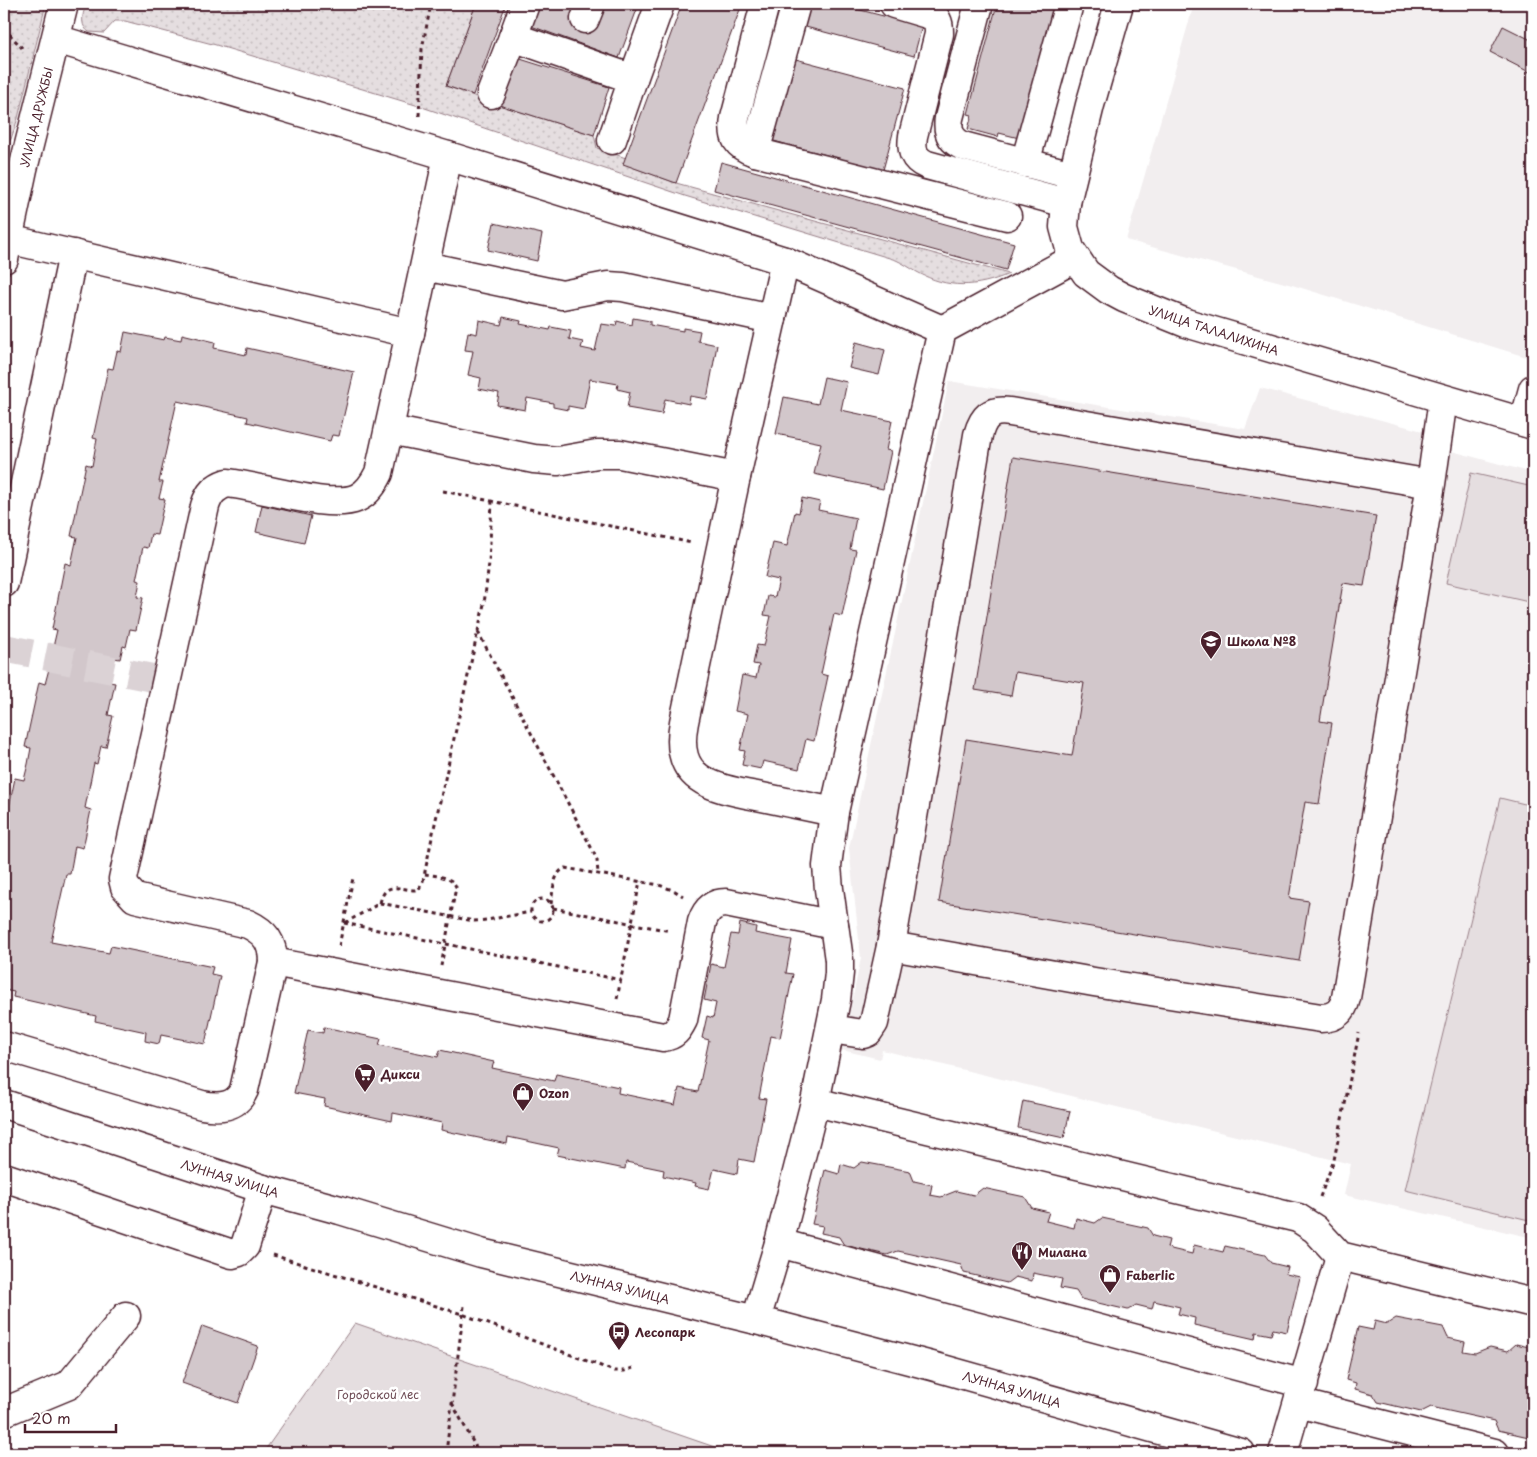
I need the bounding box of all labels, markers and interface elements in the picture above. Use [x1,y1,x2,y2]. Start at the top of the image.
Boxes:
street label: УЛИЦА ДРУЖБЫ [15,65,57,169]
street label: УЛИЦА ТАЛАЛИХИНА [1147,300,1281,360]
school or university icon: Школа №8 [1199,629,1223,660]
place label: Школа №8 [1227,632,1296,650]
supermarket icon: Дикси [353,1062,377,1093]
place label: Дикси [380,1065,420,1083]
shop icon: Ozon [511,1081,535,1112]
place label: Ozon [539,1084,569,1102]
street label: ЛУННАЯ УЛИЦА [179,1155,281,1201]
restaurant icon: Милана [1010,1240,1034,1271]
place label: Милана [1038,1243,1088,1261]
shop icon: Faberlic [1098,1263,1122,1294]
street label: ЛУННАЯ УЛИЦА [569,1266,671,1308]
place label: Faberlic [1126,1266,1175,1284]
bus stop icon: Лесопарк [607,1320,631,1351]
place label: Лесопарк [635,1323,695,1341]
street label: ЛУННАЯ УЛИЦА [961,1366,1063,1412]
park label: Городской лес [337,1385,419,1403]
scale bar [25,1402,116,1434]
text: 20 m [32,1406,71,1429]

